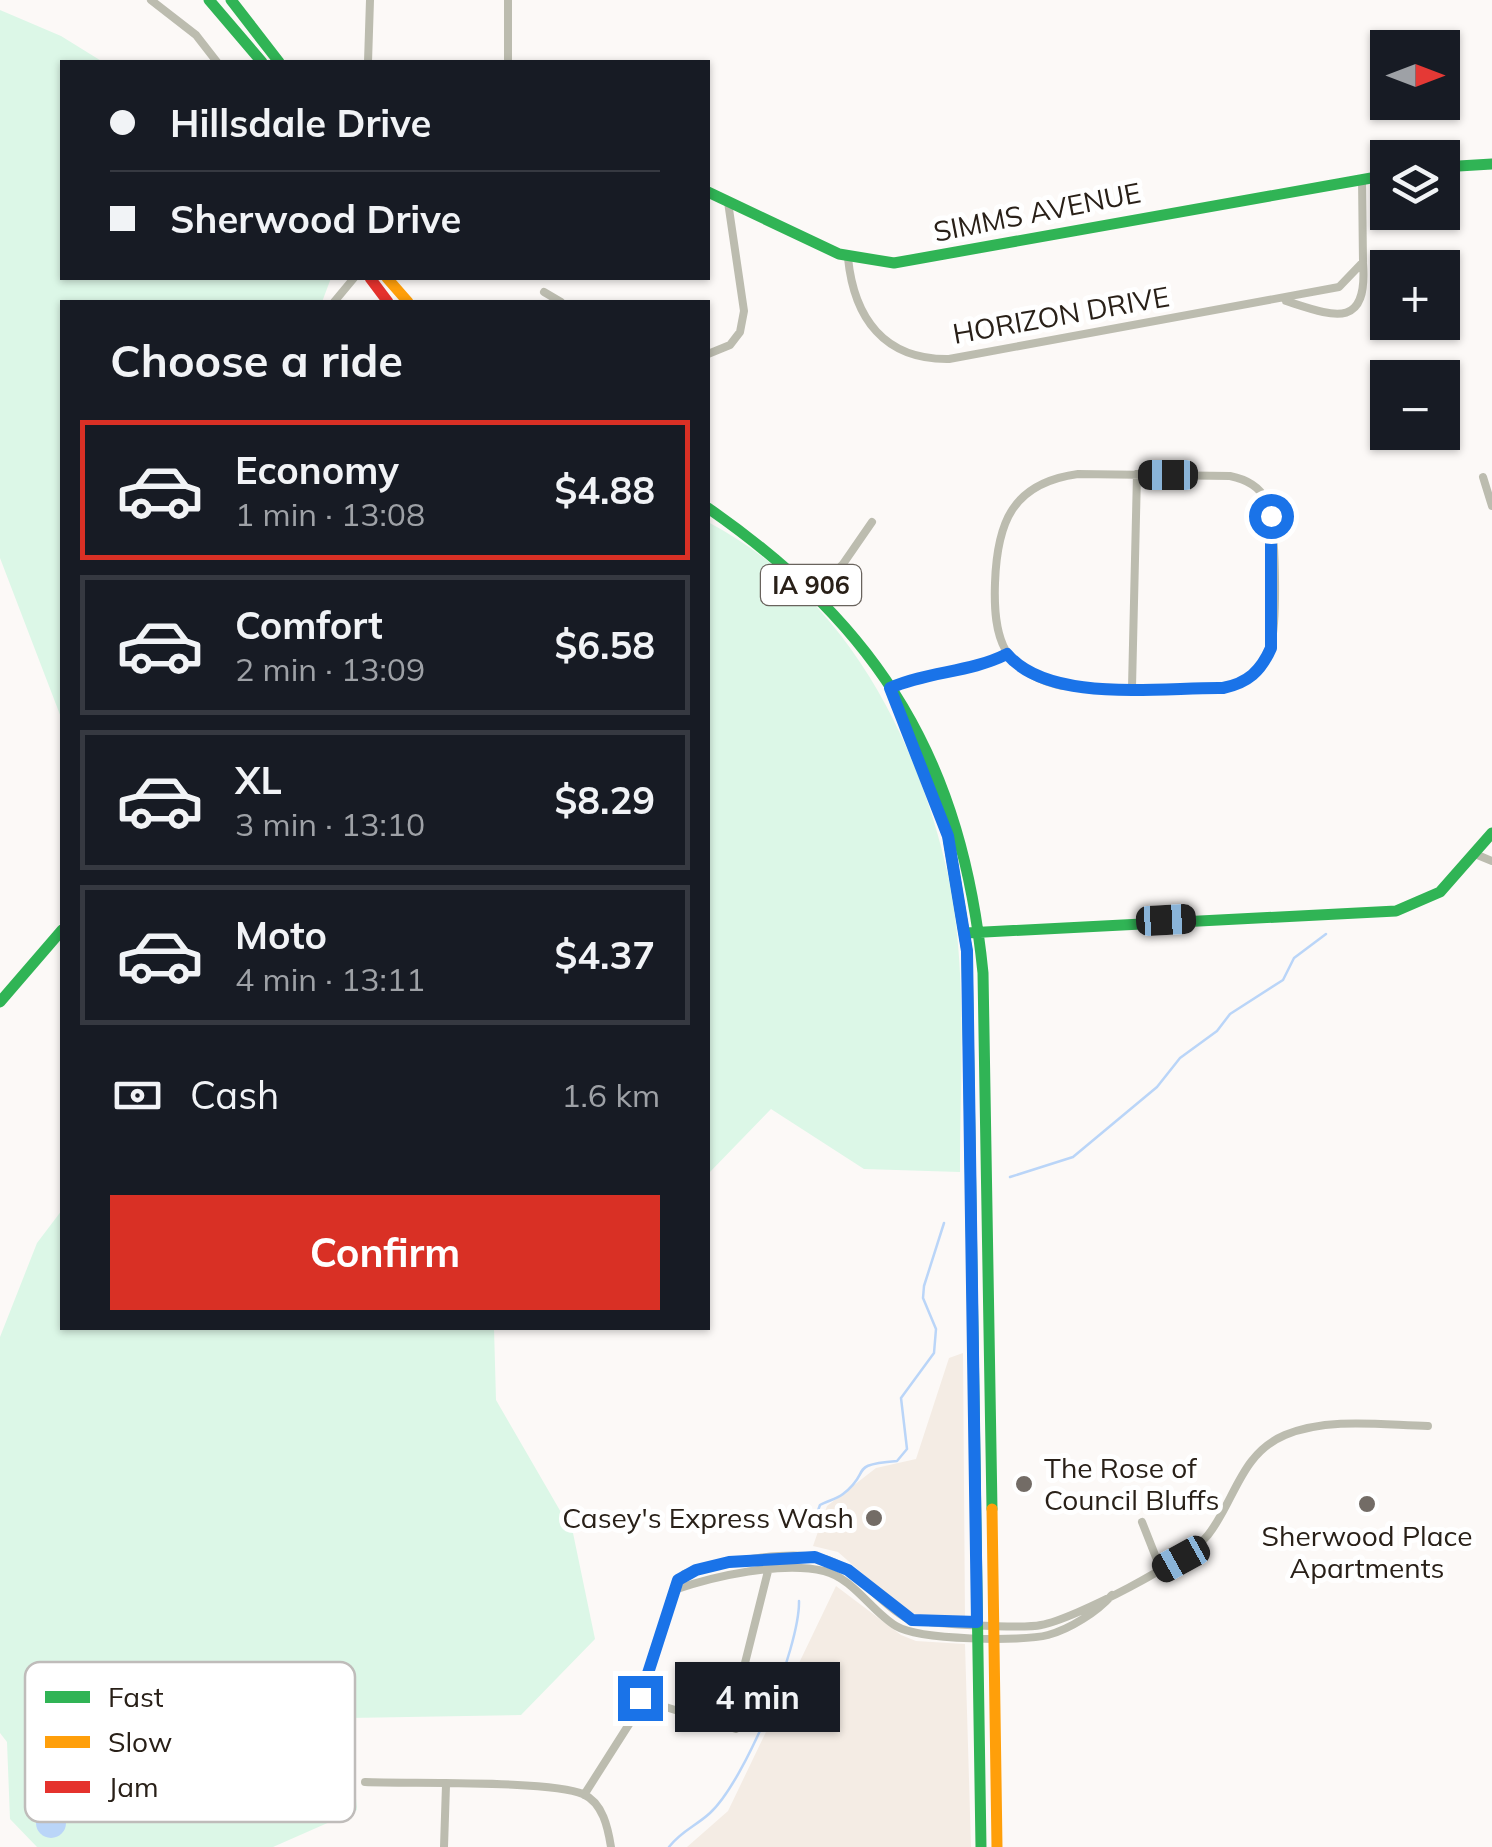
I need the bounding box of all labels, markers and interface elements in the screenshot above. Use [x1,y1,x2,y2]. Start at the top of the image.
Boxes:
north arrow [1370,30,1460,120]
map controls [1370,30,1460,450]
text: Hillsdale Drive [170,99,431,147]
button: layers [1370,140,1460,230]
street label: SIMMS AVENUE [930,174,1143,249]
text: Sherwood Drive [170,195,461,243]
button: + [1370,250,1460,340]
street label: HORIZON DRIVE [950,278,1172,351]
text: Choose a ride [110,332,403,388]
button: − [1370,360,1460,450]
icon: car [115,445,205,535]
text: Economy [235,446,399,494]
car [1138,460,1198,490]
text: $4.88 [554,466,655,514]
text: 1 min · 13:08 [235,494,425,534]
route start [1249,494,1294,539]
road number: IA 906 [761,565,861,605]
icon: car [115,600,205,690]
text: Comfort [235,601,383,649]
text: $6.58 [554,621,655,669]
text: 2 min · 13:09 [235,649,425,689]
icon: car [115,755,205,845]
text: XL [235,756,282,804]
text: $8.29 [554,776,655,824]
text: 3 min · 13:10 [235,804,425,844]
car [1135,903,1197,937]
icon: car [115,910,205,1000]
text: Moto [235,911,327,959]
text: $4.37 [554,931,655,979]
text: 4 min · 13:11 [235,959,425,999]
icon: cash [110,1068,165,1123]
text: Cash [190,1071,279,1119]
text: 1.6 km [561,1075,660,1115]
button: Confirm [110,1195,660,1310]
place label: The Rose of Council Bluffs [1044,1450,1219,1517]
marker: The Rose of Council Bluffs [1013,1473,1035,1495]
marker: Sherwood Place Apartments [1356,1493,1378,1515]
place label: Casey's Express Wash [562,1500,854,1535]
marker: Casey's Express Wash [863,1507,885,1529]
place label: Sherwood Place Apartments [1262,1518,1472,1585]
car [1147,1531,1215,1587]
legend [25,1662,355,1822]
callout: 4 min [675,1663,840,1733]
route end [618,1676,663,1721]
text: 4 min [715,1677,800,1717]
text: Fast [108,1679,164,1714]
text: Slow [108,1724,172,1759]
text: Jam [108,1769,159,1804]

